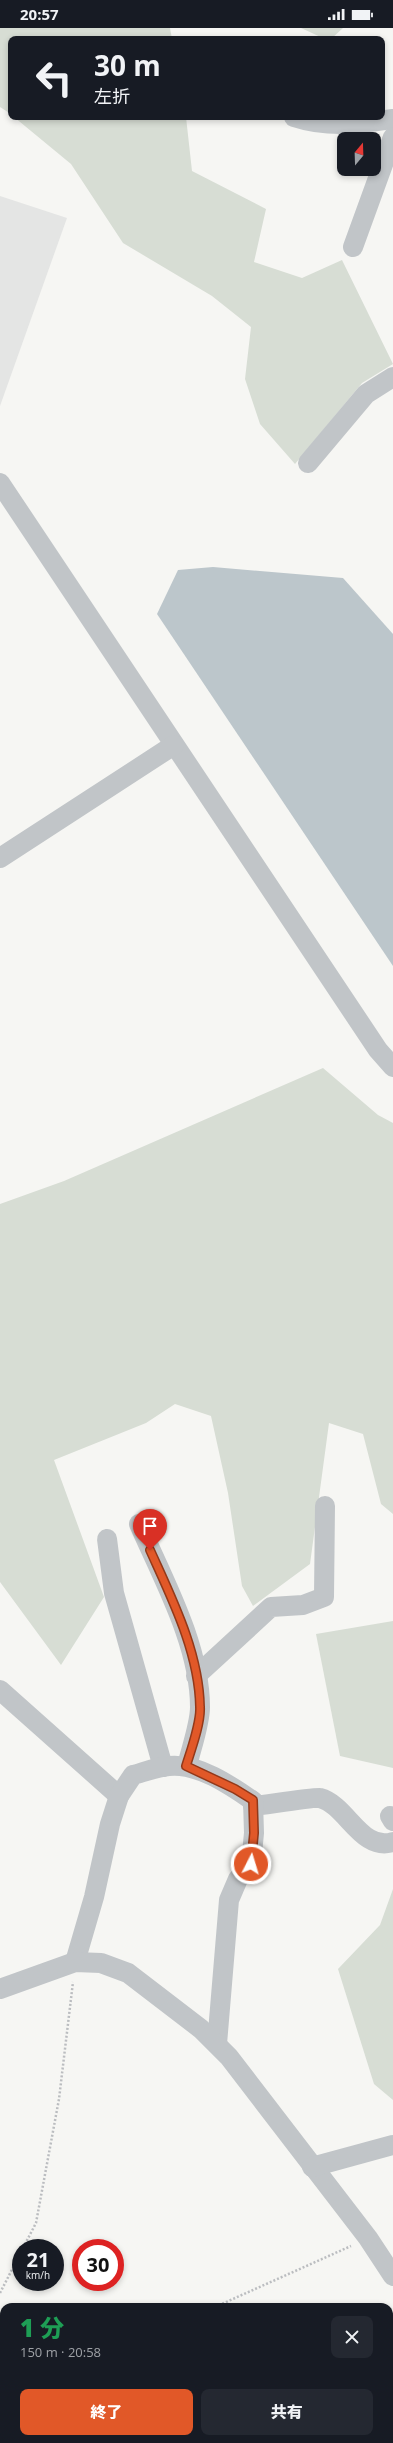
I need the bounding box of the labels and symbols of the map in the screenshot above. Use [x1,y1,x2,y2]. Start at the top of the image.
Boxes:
north arrow [337,132,381,176]
pin [133,1509,167,1550]
position arrow [230,1843,272,1885]
speed limit sign: 30 [72,2239,124,2291]

